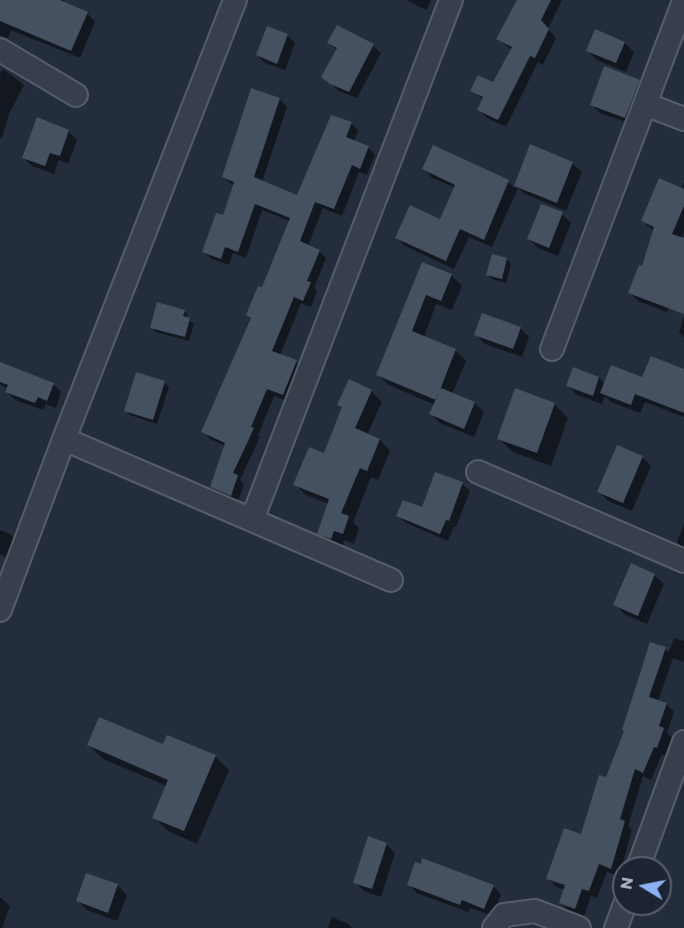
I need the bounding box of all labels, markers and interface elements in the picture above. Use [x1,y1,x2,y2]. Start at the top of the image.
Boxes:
north arrow [612,856,672,916]
text: N [615,876,636,891]

